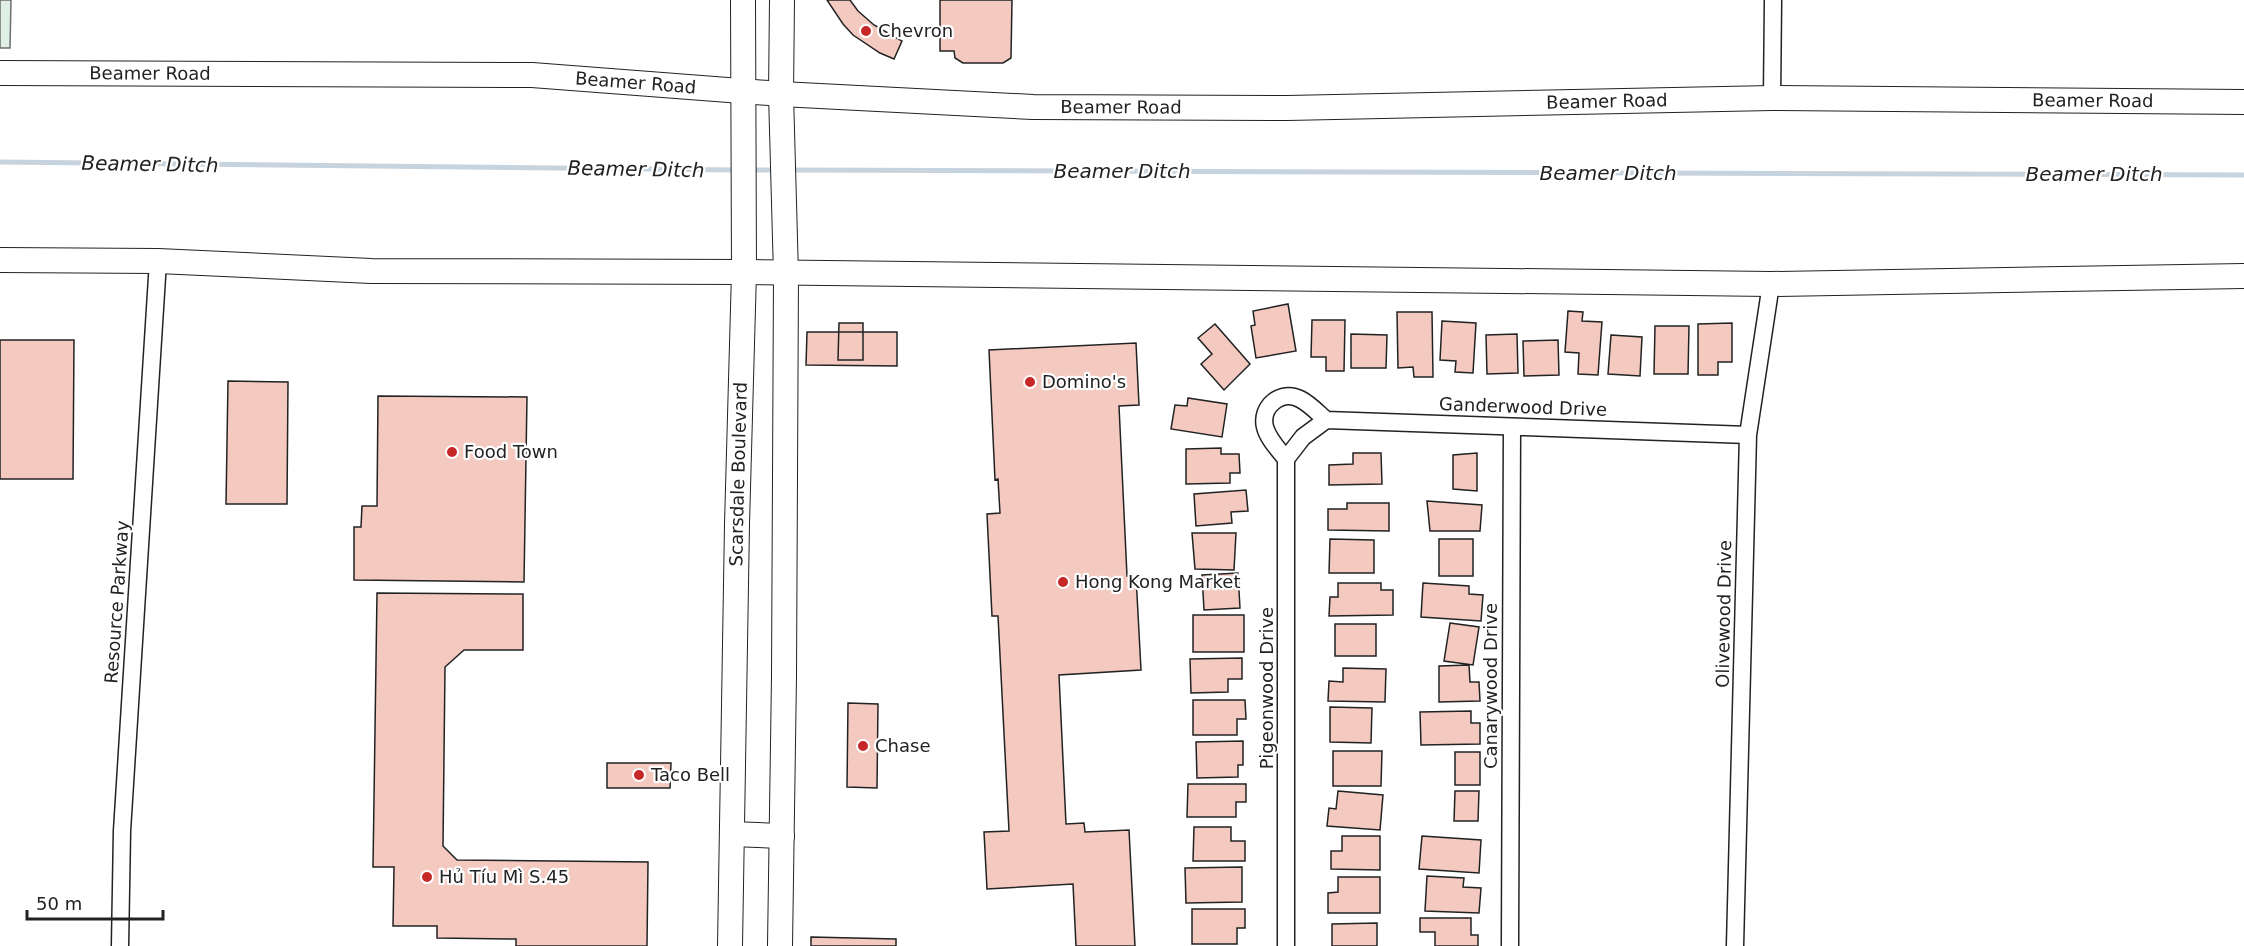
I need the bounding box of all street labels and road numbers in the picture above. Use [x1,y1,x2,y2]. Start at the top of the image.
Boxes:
street label: Beamer Road [89,62,211,84]
street label: Beamer Road [574,67,697,98]
street label: Beamer Road [1546,89,1668,113]
street label: Beamer Road [2032,89,2154,111]
street label: Beamer Road [1060,96,1182,118]
street label: Scarsdale Boulevard [725,382,751,567]
street label: Ganderwood Drive [1439,393,1607,420]
street label: Resource Parkway [100,519,133,684]
street label: Olivewood Drive [1712,540,1735,688]
street label: Canarywood Drive [1480,603,1501,769]
street label: Pigeonwood Drive [1256,607,1277,769]

